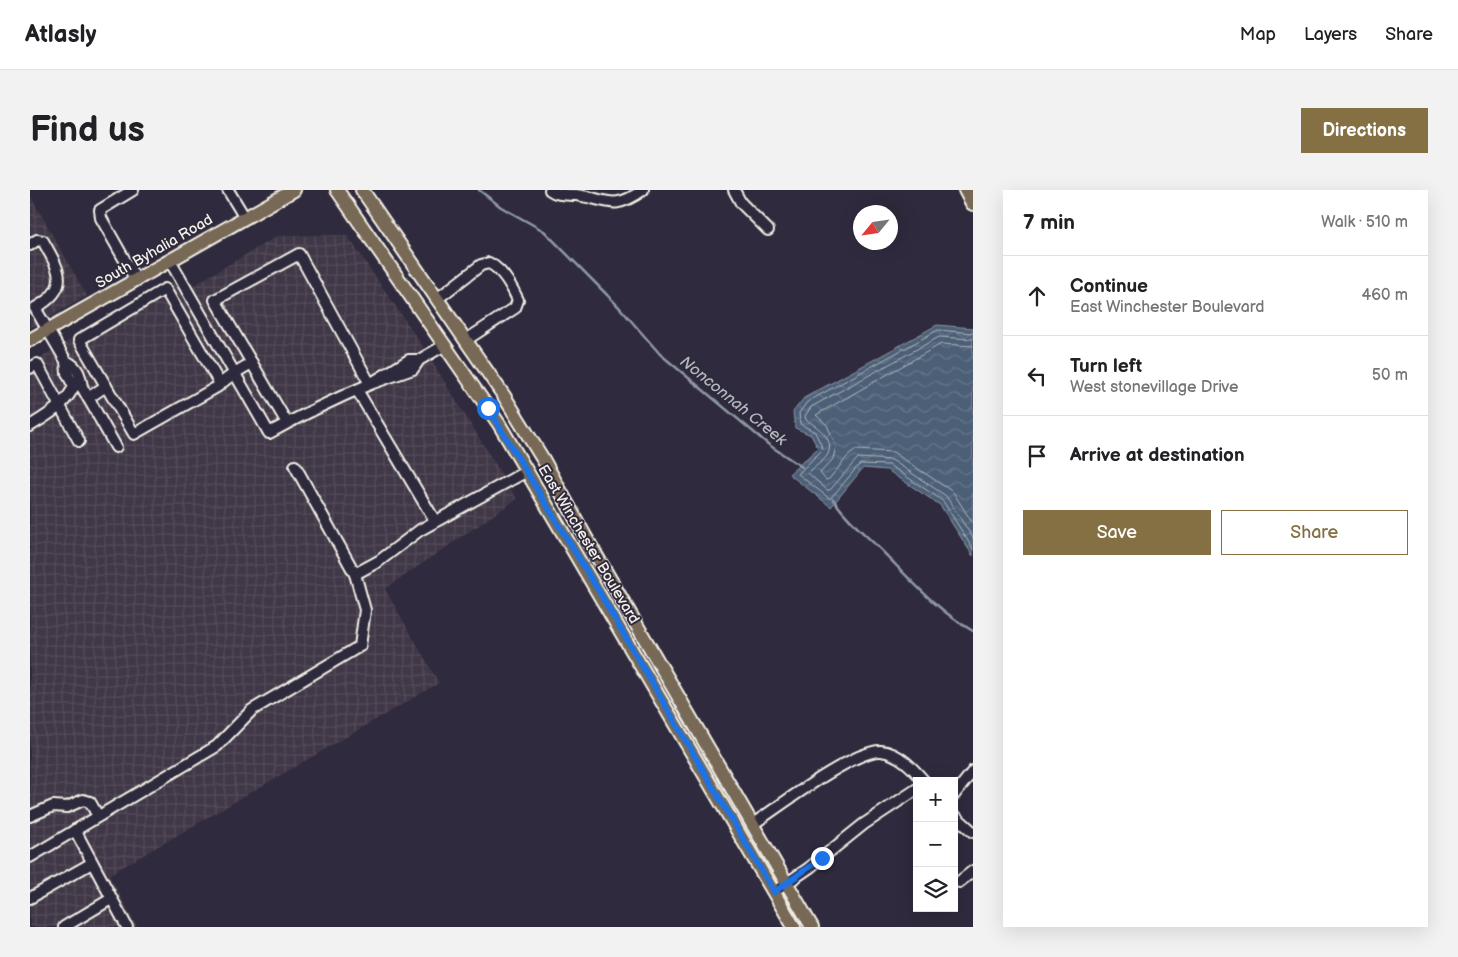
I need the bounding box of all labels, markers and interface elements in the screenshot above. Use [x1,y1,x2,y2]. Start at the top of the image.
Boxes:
text: Atlasly [25,20,96,49]
text: Map [1240,24,1276,45]
text: Layers [1304,24,1357,45]
text: Share [1385,24,1433,45]
button: Directions [1301,108,1428,153]
text: Find us [30,109,145,152]
north arrow [853,205,898,250]
street label: South Byhalia Road [92,210,216,293]
text: 7 min [1023,210,1075,235]
text: Walk · 510 m [1321,213,1408,232]
text: Continue [1070,275,1148,298]
icon: ahead [1023,282,1051,310]
text: 460 m [1362,286,1408,305]
text: East Winchester Boulevard [1070,298,1264,317]
water label: Nonconnah Creek [676,352,791,451]
text: Turn left [1070,355,1142,378]
icon: left [1023,362,1051,390]
text: 50 m [1372,366,1408,385]
text: West stonevillage Drive [1070,378,1238,397]
route start [477,397,500,420]
icon: arrive [1023,442,1051,470]
text: Arrive at destination [1070,444,1245,467]
street label: East Winchester Boulevard [534,461,644,627]
button: Save [1023,510,1211,555]
button: Share [1221,510,1408,555]
map controls [913,777,958,912]
button: + [913,777,958,822]
button: − [913,822,958,867]
route end [811,847,834,870]
button: layers [913,867,958,912]

